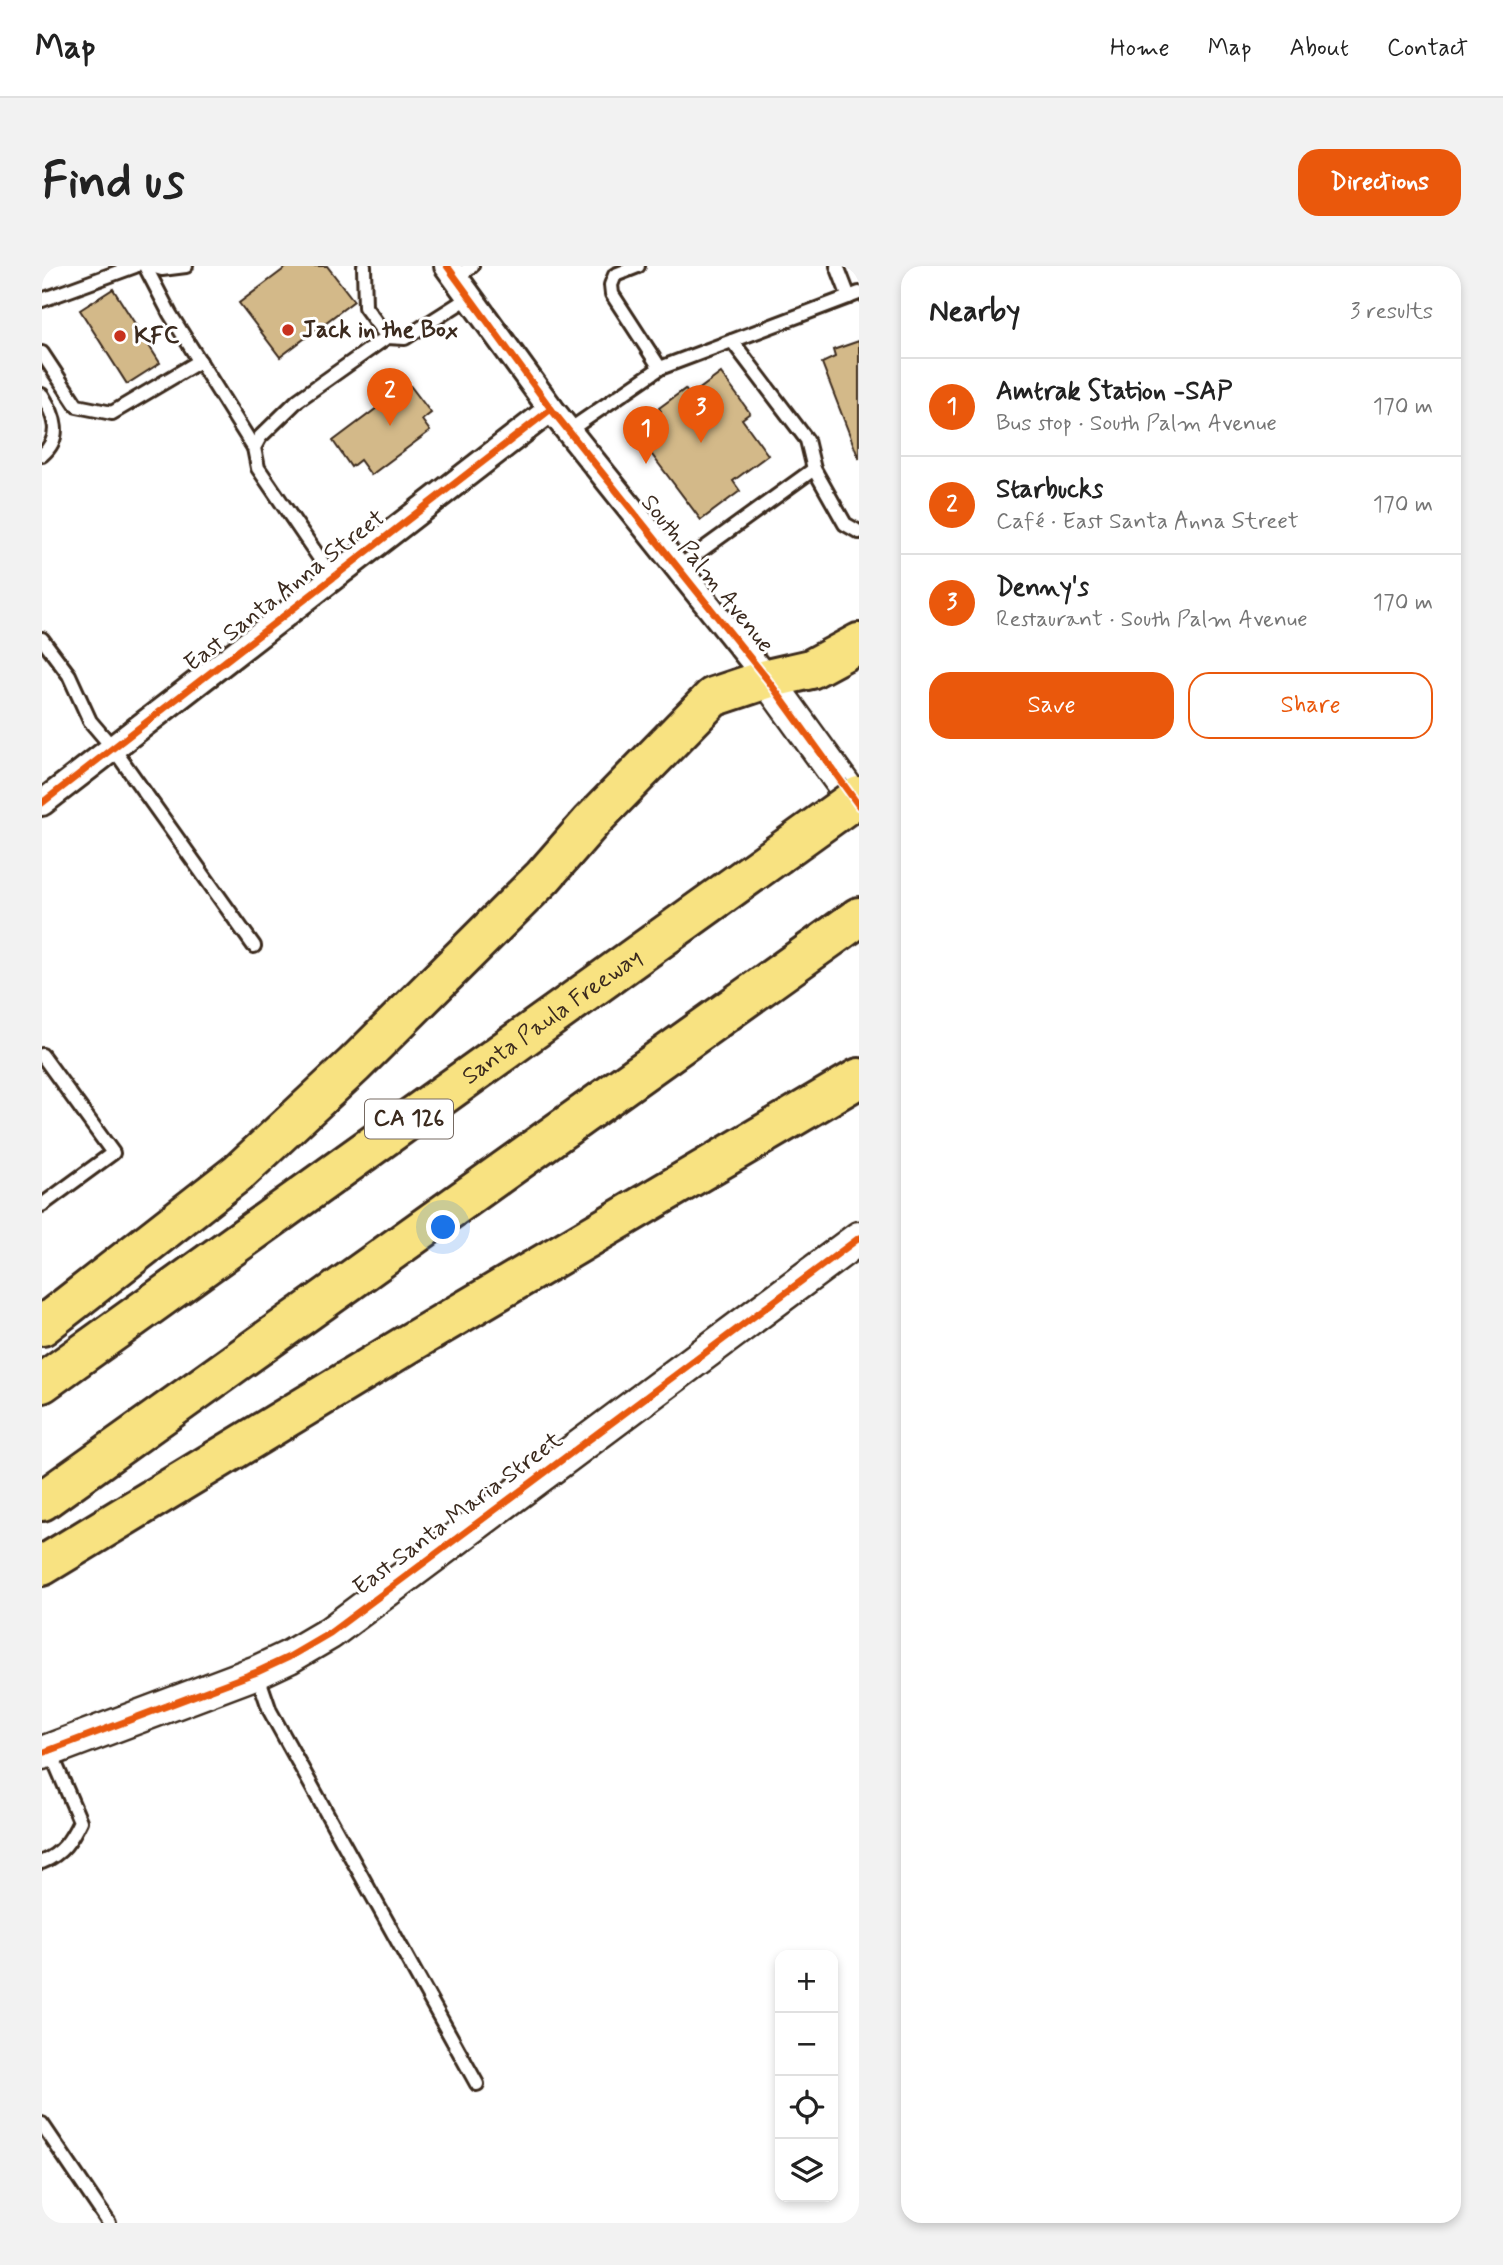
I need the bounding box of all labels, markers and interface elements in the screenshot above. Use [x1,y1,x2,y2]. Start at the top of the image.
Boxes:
text: Map [35,26,95,70]
text: Home [1110,33,1170,64]
text: Map [1208,33,1252,64]
text: About [1290,33,1349,64]
text: Contact [1387,33,1468,64]
button: Directions [1298,149,1461,216]
text: Find us [42,150,185,215]
text: Nearby [929,292,1020,331]
text: 3 results [1350,297,1433,327]
place label: Jack in the Box [302,315,458,346]
place label: KFC [134,321,180,352]
marker: Jack in the Box [280,322,296,338]
marker: KFC [112,328,128,344]
pin: 2 [367,368,413,426]
text: Amtrak Station -SAP [996,375,1232,409]
pin: 3 [678,385,724,443]
text: 1 [947,392,957,422]
text: 170 m [1373,392,1433,422]
pin: 1 [623,406,669,464]
text: Bus stop · South Palm Avenue [996,409,1277,439]
text: Starbucks [996,473,1103,507]
street label: South Palm Avenue [634,488,780,660]
text: 2 [946,490,958,520]
text: 170 m [1373,490,1433,520]
street label: East Santa Anna Street [178,503,392,679]
text: Café · East Santa Anna Street [996,507,1299,537]
text: Denny's [996,571,1089,605]
text: 3 [947,588,957,618]
text: 170 m [1373,588,1433,618]
text: Restaurant · South Palm Avenue [996,605,1308,635]
button: Save [929,672,1174,739]
button: Share [1188,672,1433,739]
street label: Santa Paula Freeway [456,941,648,1092]
road number: CA 126 [365,1100,453,1139]
your location [426,1210,460,1244]
street label: East Santa Maria Street [347,1425,569,1603]
map controls [775,1950,838,2202]
button: + [775,1950,838,2013]
button: − [775,2013,838,2076]
button: locate [775,2076,838,2139]
button: layers [775,2139,838,2202]

